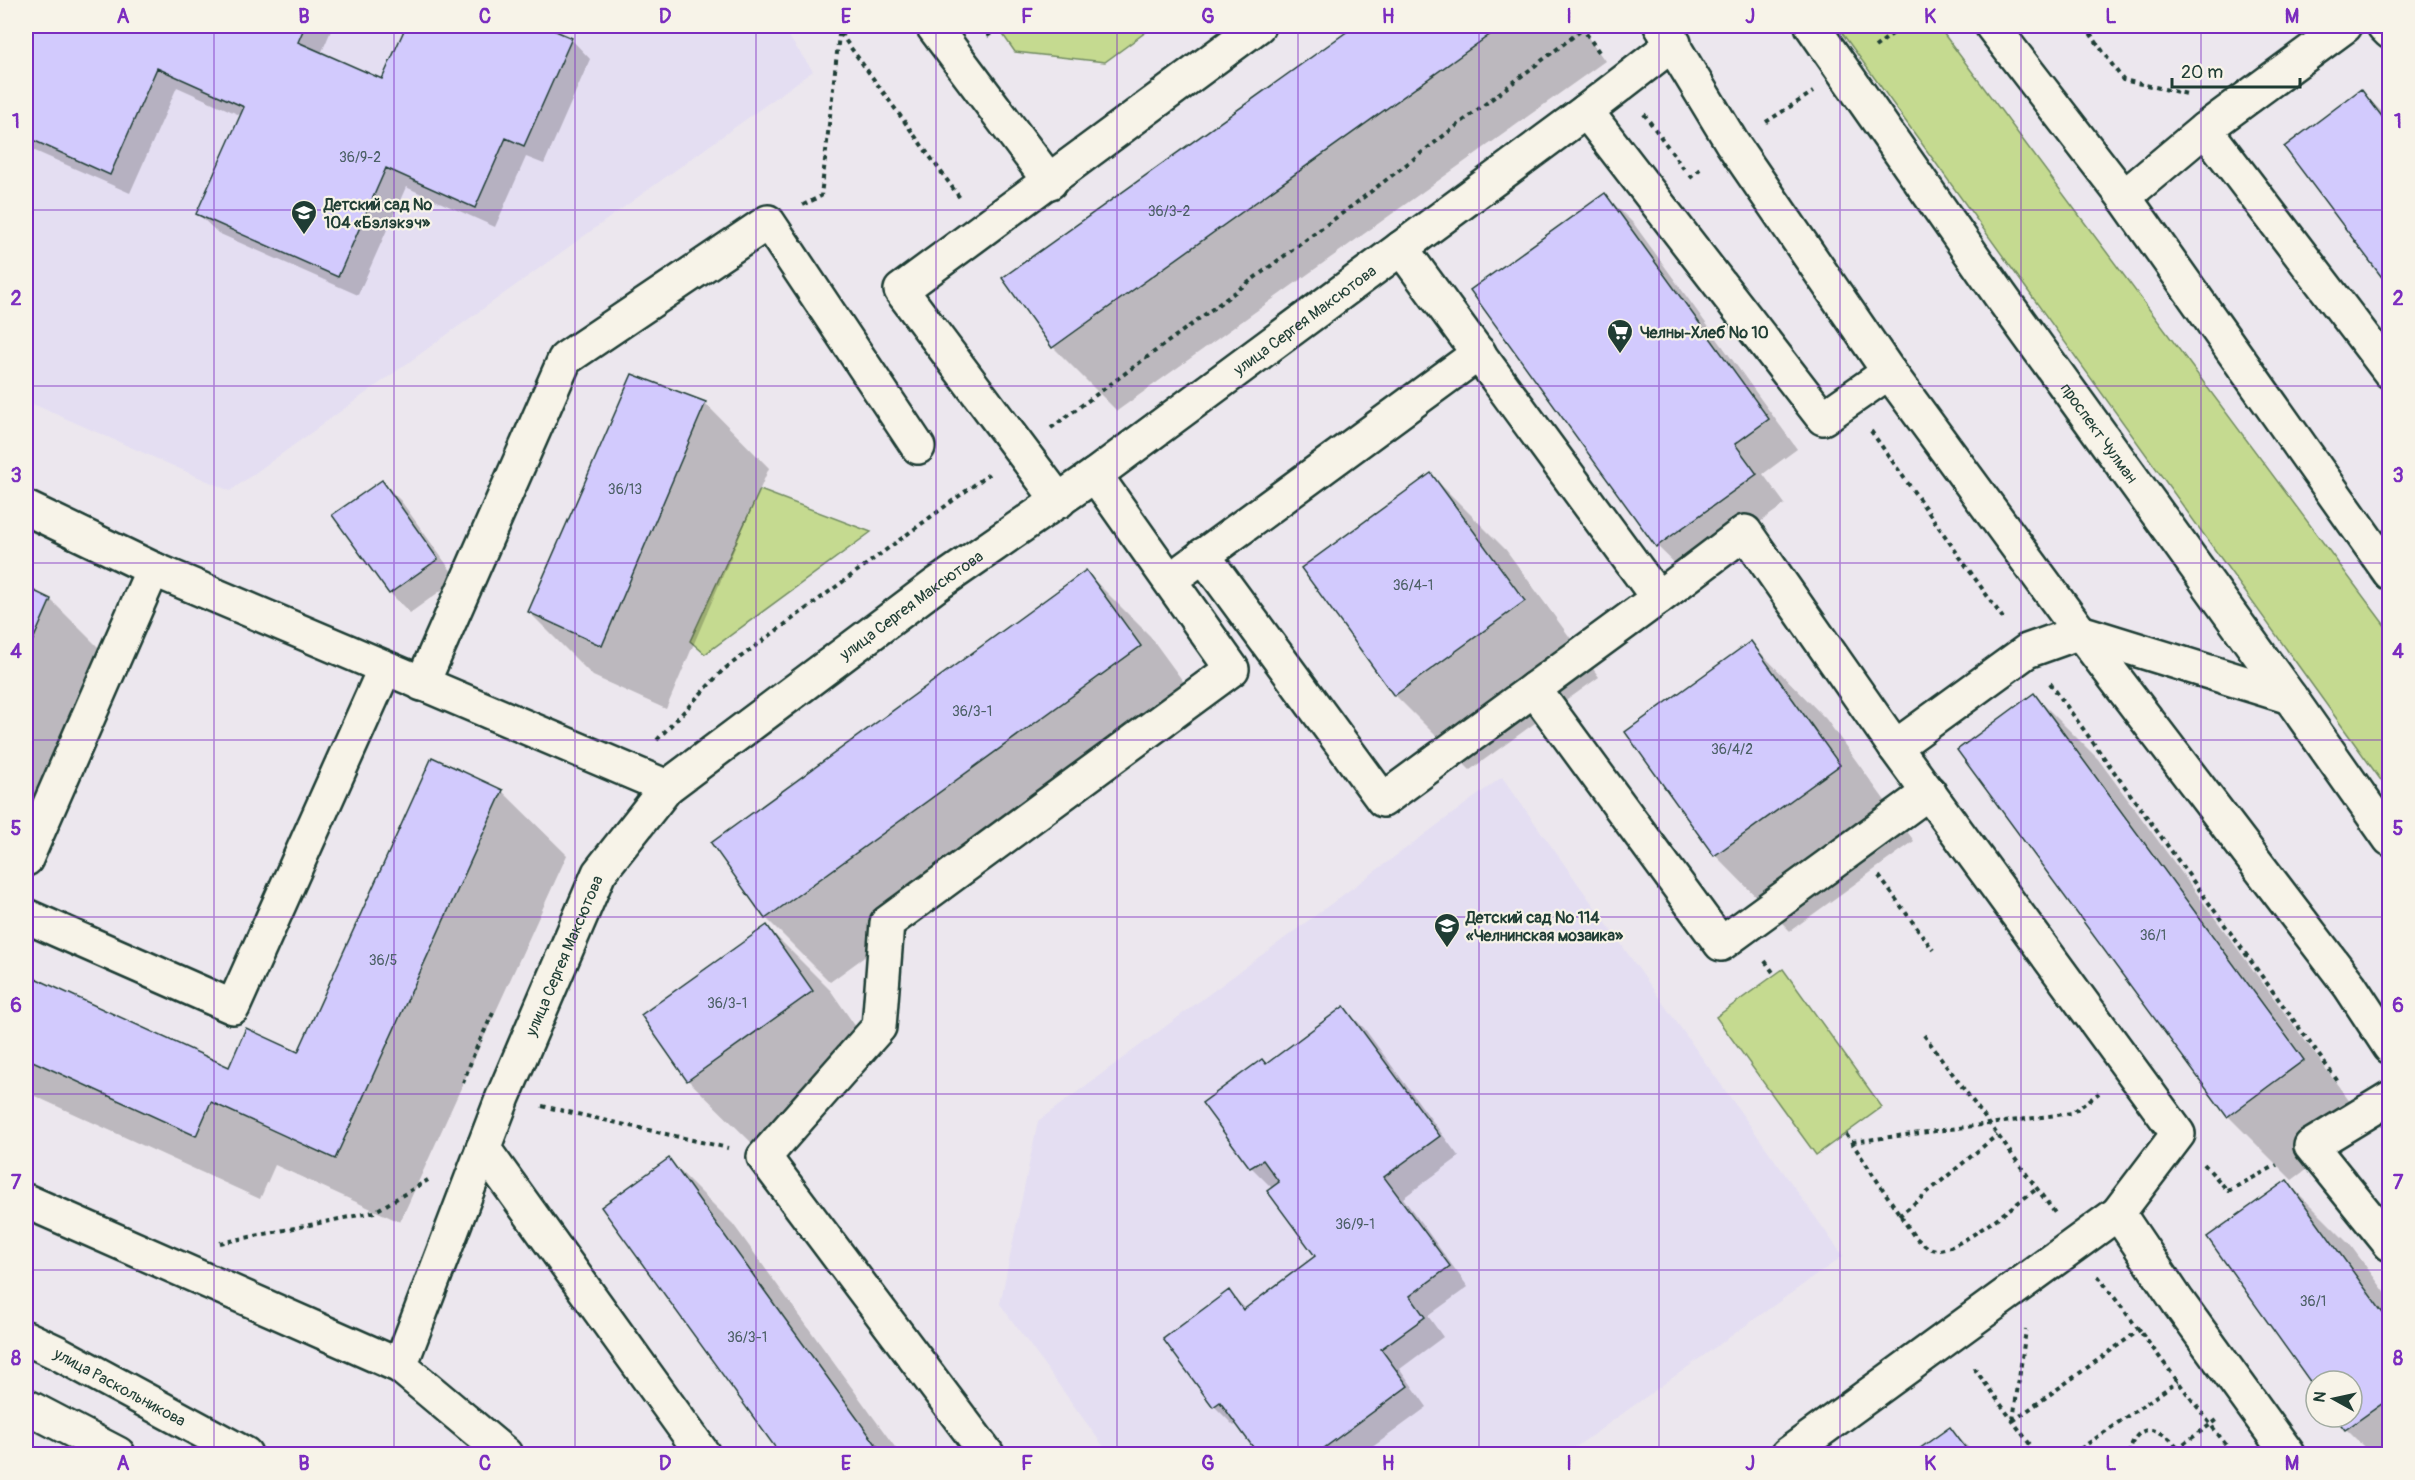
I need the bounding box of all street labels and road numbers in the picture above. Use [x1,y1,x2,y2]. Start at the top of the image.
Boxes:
street label: улица Сергея Максютова [1229,261,1381,381]
street label: проспект Чулман [2056,379,2142,487]
street label: улица Сергея Максютова [835,547,987,665]
street label: улица Сергея Максютова [521,872,608,1040]
street label: улица Раскольникова [49,1343,189,1431]

